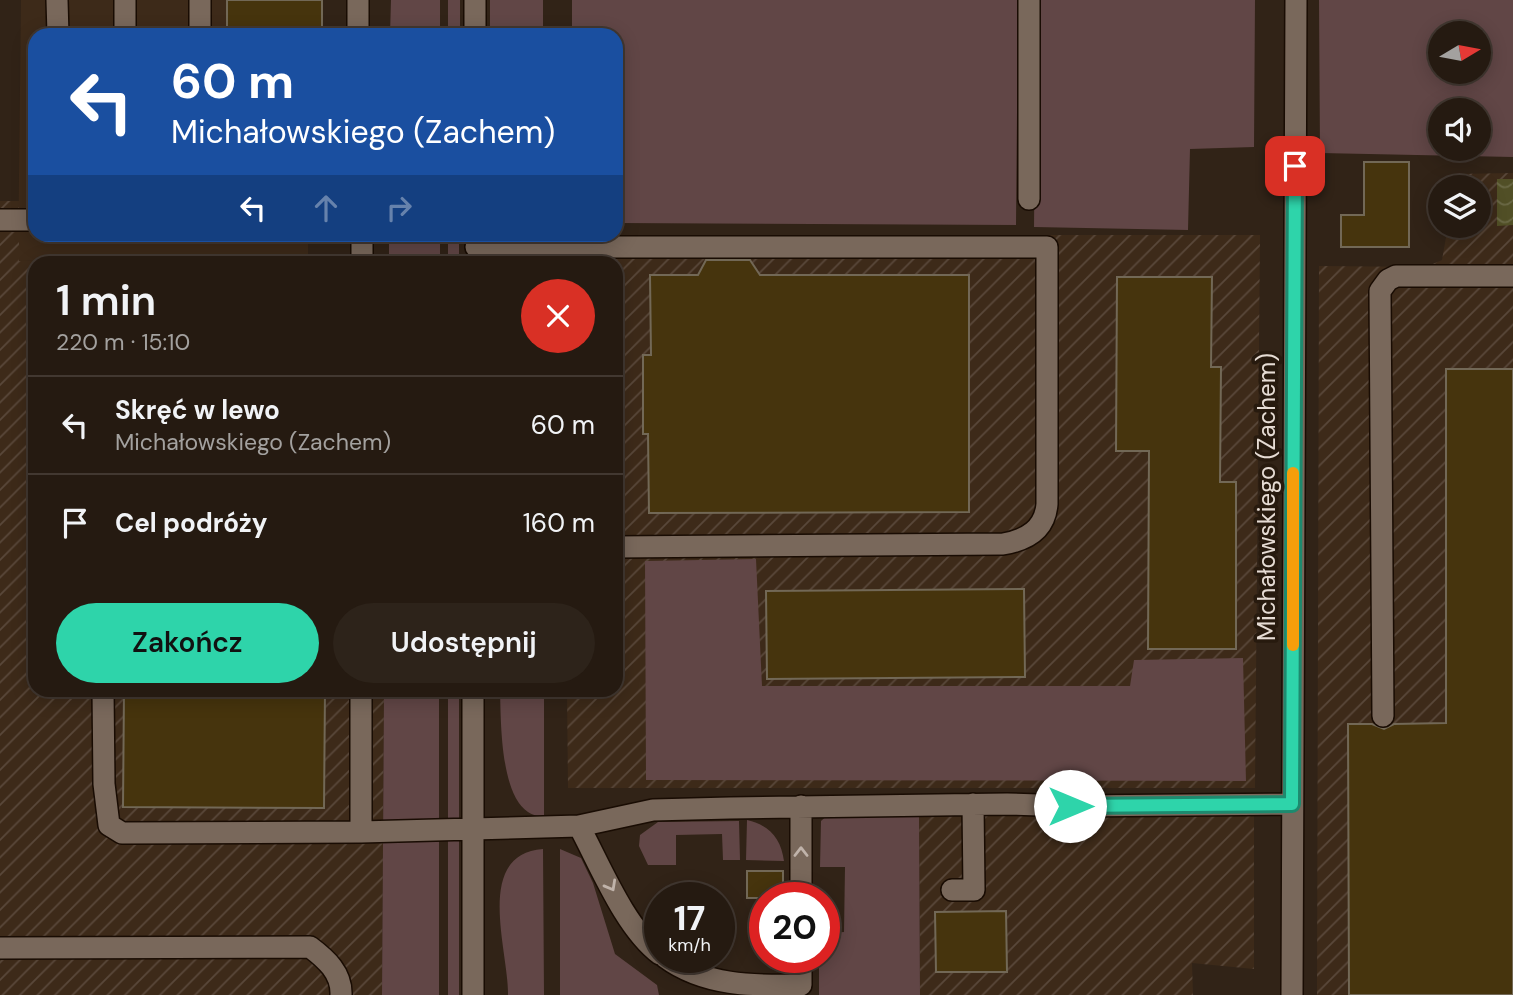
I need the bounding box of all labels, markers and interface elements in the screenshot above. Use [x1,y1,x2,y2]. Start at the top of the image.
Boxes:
north arrow [1428,21,1491,84]
map controls [1428,21,1491,238]
text: 60 m [171,49,294,113]
icon: left [56,56,147,147]
button: sound [1428,98,1491,161]
text: Michałowskiego (Zachem) [171,111,555,153]
pin [1265,136,1325,196]
icon: arrive [1276,147,1314,185]
button: layers [1428,175,1491,238]
icon: left [234,189,272,227]
icon: ahead [307,189,345,227]
icon: right [380,189,418,227]
text: 1 min [56,273,156,328]
button: close [521,279,595,353]
text: 220 m · 15:10 [56,327,190,357]
street label: Michałowskiego (Zachem) [1251,353,1282,641]
text: Skręć w lewo [115,393,280,427]
icon: left [56,406,94,444]
text: 60 m [531,408,595,442]
text: Michałowskiego (Zachem) [115,427,391,457]
icon: arrive [56,504,94,542]
text: Cel podróży [115,506,268,540]
text: 160 m [523,506,595,540]
button: Zakończ [56,603,319,683]
button: Udostępnij [333,603,595,683]
position arrow [1033,769,1107,843]
one-way arrow [793,846,809,857]
one-way arrow [603,879,617,891]
speed limit sign: 20 [749,882,840,973]
text: 17 [674,895,705,941]
text: km/h [668,933,711,957]

